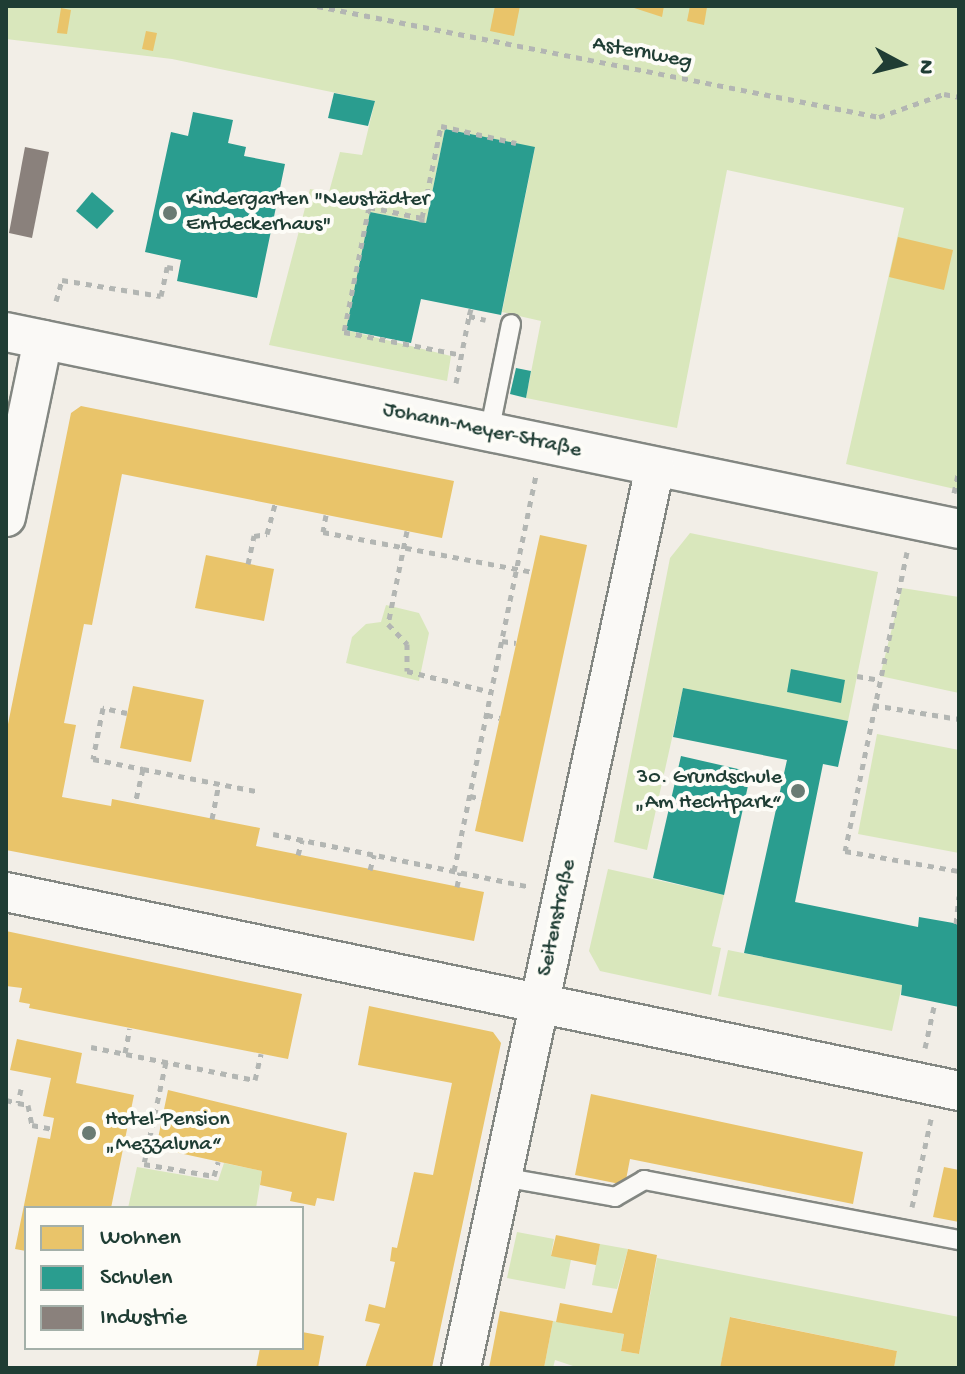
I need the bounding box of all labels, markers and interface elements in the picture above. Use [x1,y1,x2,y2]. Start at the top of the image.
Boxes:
north arrow [861,24,941,104]
street label: Asternweg [590,31,694,77]
text: N [911,58,939,76]
place label: Kindergarten "Neustädter Entdeckerhaus" [186,187,429,238]
marker: Kindergarten "Neustädter Entdeckerhaus" [161,204,179,222]
street label: Johann-Meyer-Straße [380,397,584,465]
place label: 30. Grundschule „Am Hechtpark“ [634,765,782,816]
marker: 30. Grundschule „Am Hechtpark“ [789,782,807,800]
street label: Seitenstraße [533,857,583,979]
place label: Hotel-Pension „Mezzaluna“ [105,1107,230,1158]
marker: Hotel-Pension „Mezzaluna“ [80,1124,98,1142]
legend [24,1206,304,1350]
text: Wohnen [100,1224,181,1253]
text: Schulen [100,1264,173,1293]
text: Industrie [100,1304,187,1333]

